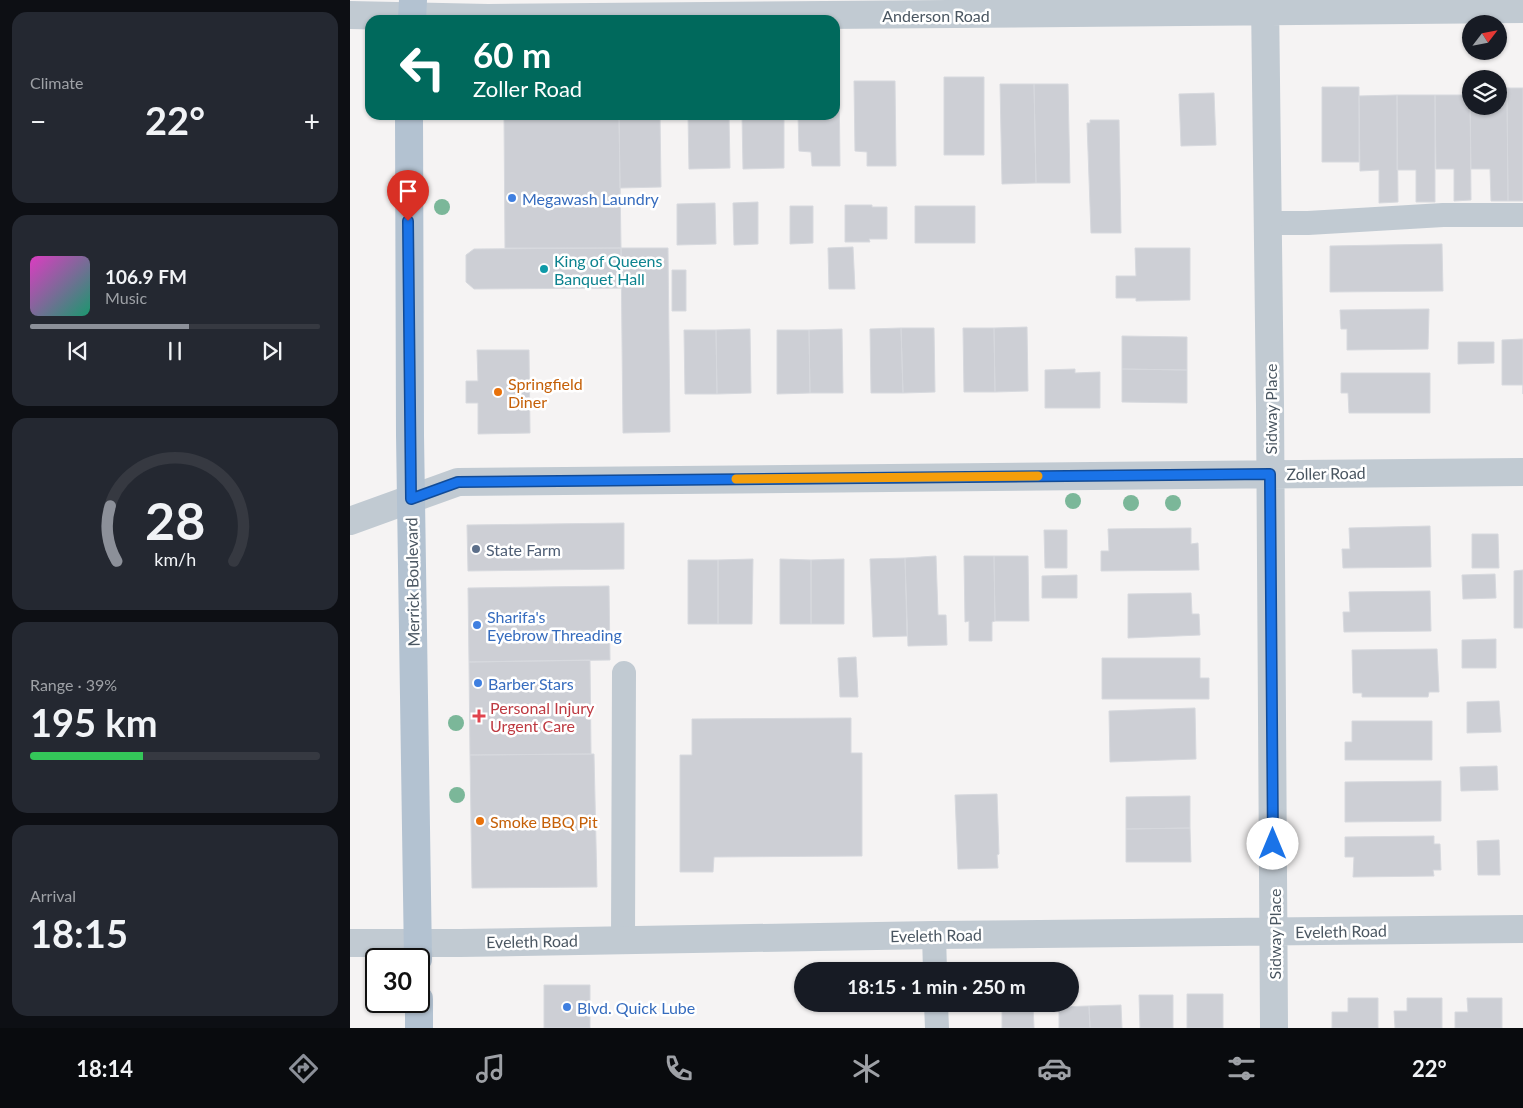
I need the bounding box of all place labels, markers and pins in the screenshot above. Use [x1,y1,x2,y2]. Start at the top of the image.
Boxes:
pin [387,170,429,221]
place label: Megawash Laundry [522,189,659,208]
marker: Megawash Laundry [506,192,518,204]
place label: King of Queens Banquet Hall [554,251,663,288]
marker: King of Queens Banquet Hall [538,263,550,275]
place label: Springfield Diner [508,374,583,411]
marker: Springfield Diner [492,386,504,398]
place label: State Farm [486,540,561,559]
marker: State Farm [470,543,482,555]
place label: Sharifa's Eyebrow Threading [487,607,622,644]
marker: Sharifa's Eyebrow Threading [471,619,483,631]
place label: Barber Stars [488,674,574,693]
marker: Barber Stars [472,677,484,689]
place label: Personal Injury Urgent Care [490,698,595,735]
marker: Personal Injury Urgent Care [472,709,486,723]
place label: Smoke BBQ Pit [490,812,598,831]
marker: Smoke BBQ Pit [474,815,486,827]
place label: Blvd. Quick Lube [577,998,695,1017]
marker: Blvd. Quick Lube [561,1001,573,1013]

